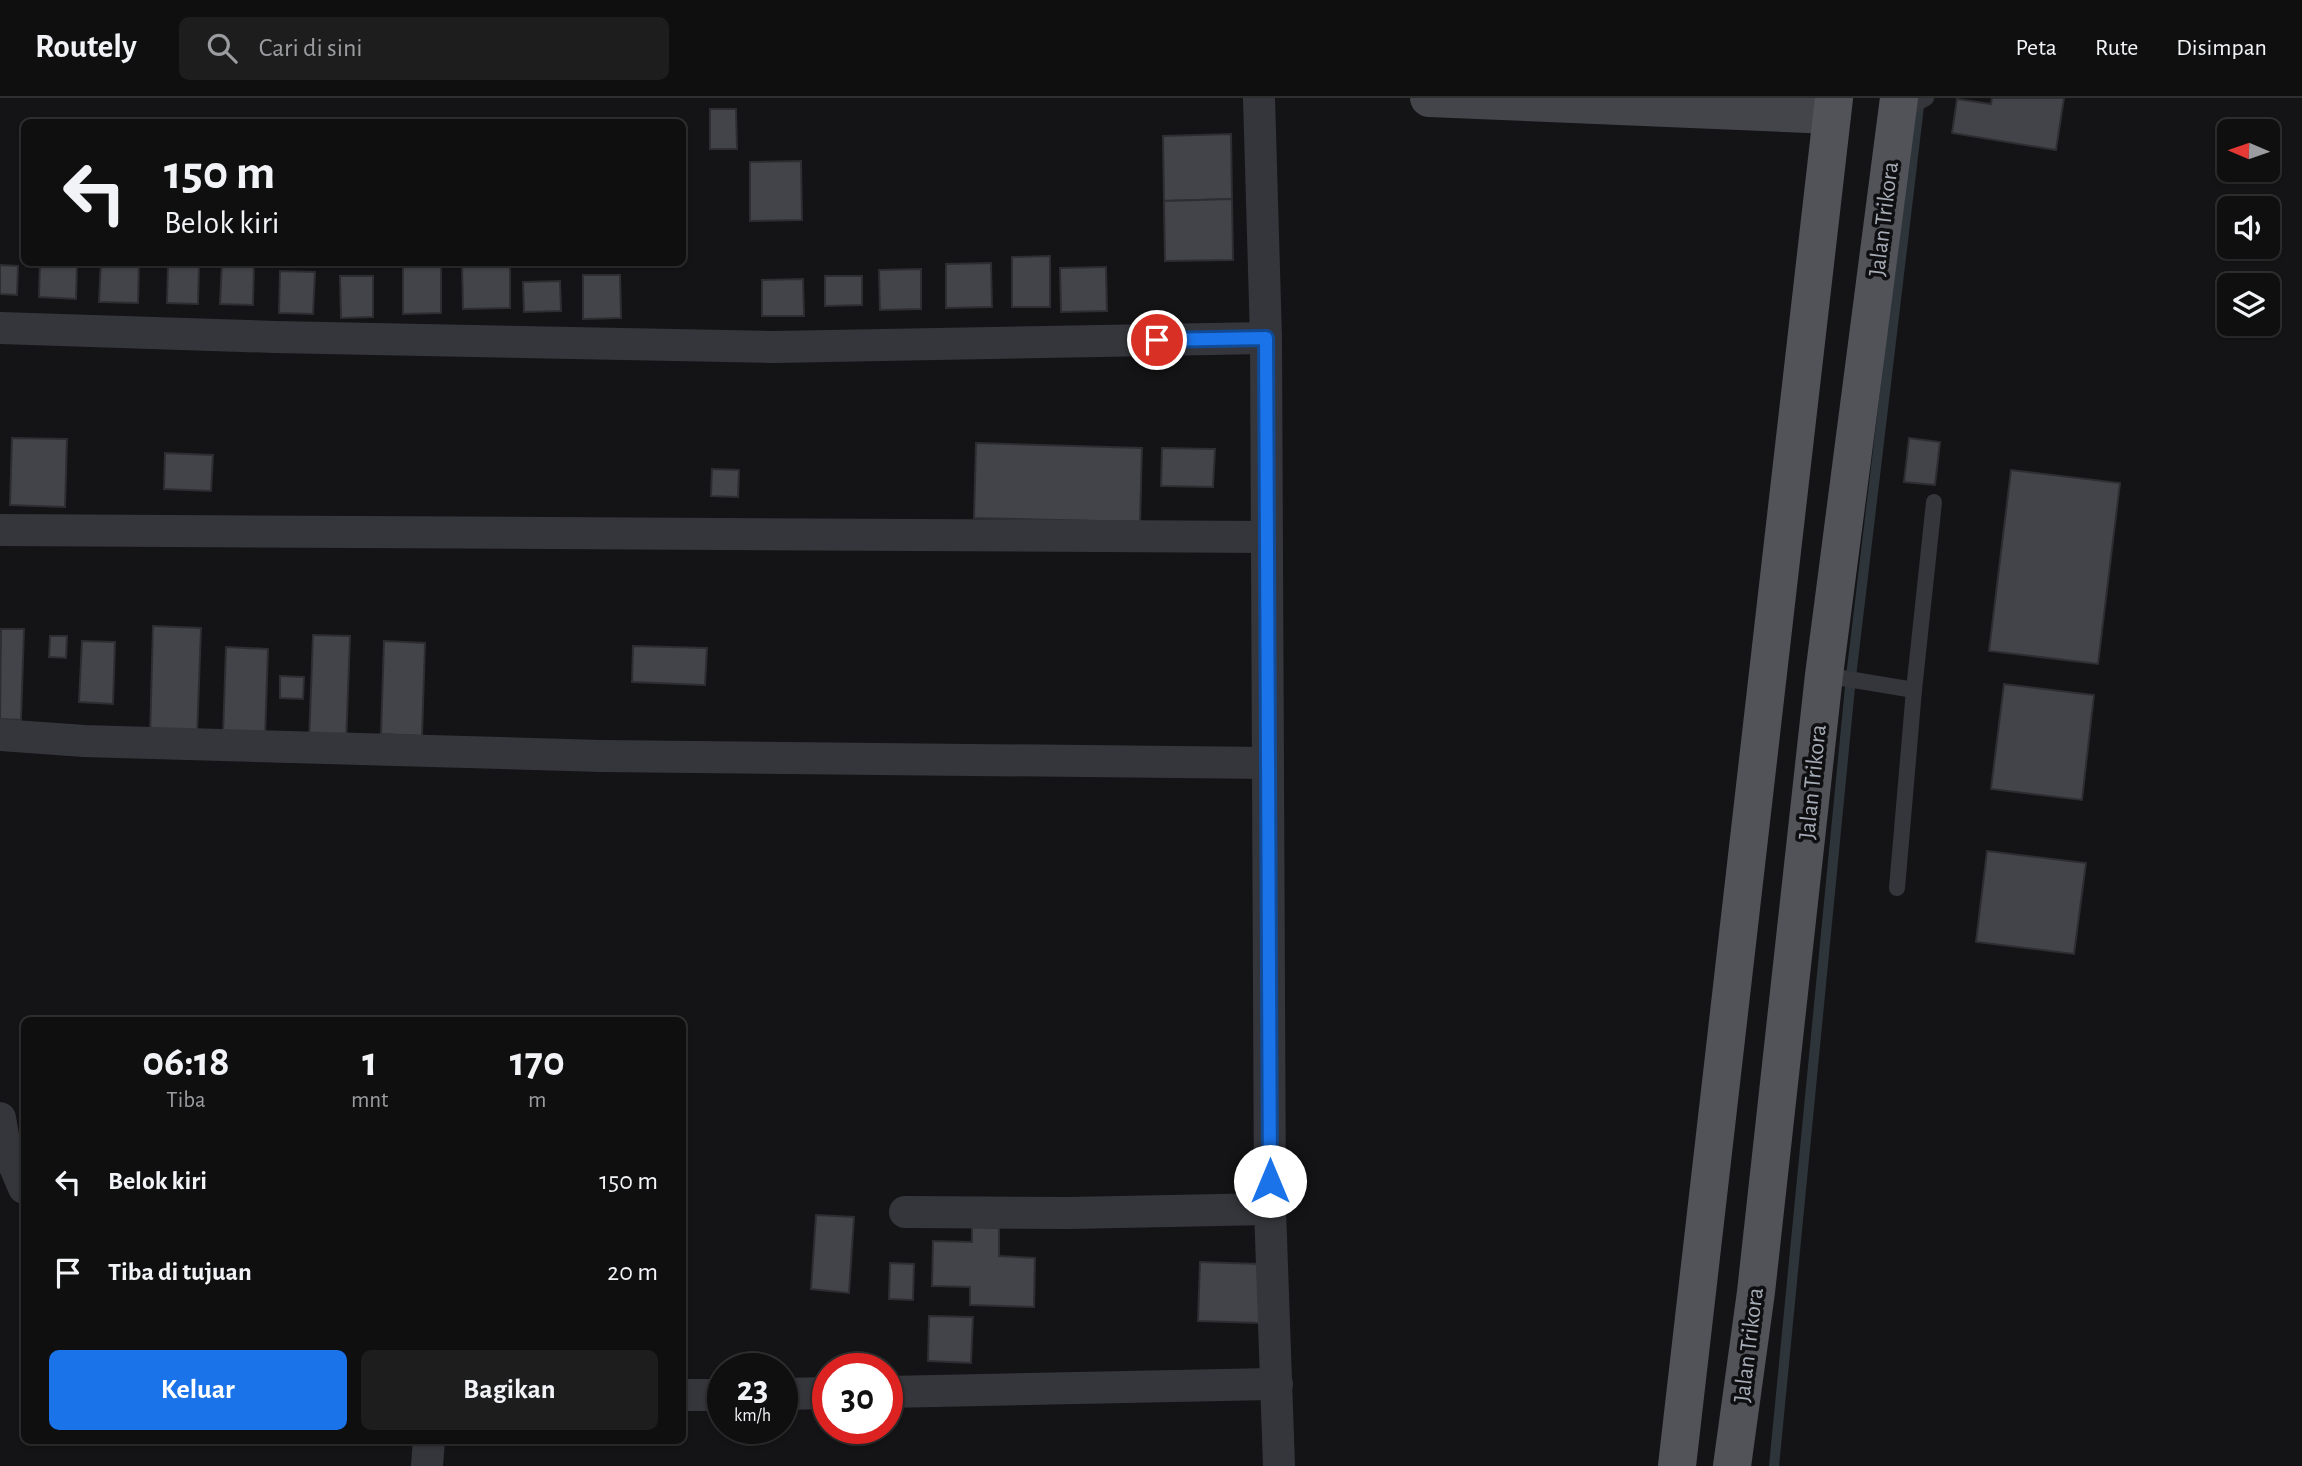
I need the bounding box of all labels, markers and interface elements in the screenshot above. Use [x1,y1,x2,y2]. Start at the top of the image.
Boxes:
search box [179,17,669,80]
icon: search [203,29,241,67]
text: Routely [35,31,137,64]
text: Cari di sini [259,35,363,61]
text: Peta [2016,36,2057,60]
text: Rute [2095,36,2138,60]
text: Disimpan [2176,36,2267,60]
north arrow [2217,119,2280,182]
map controls [2217,119,2280,336]
icon: left [49,147,140,238]
text: 150 m [164,149,275,198]
street label: Jalan Trikora [1865,160,1903,278]
button: sound [2217,196,2280,259]
text: Belok kiri [164,207,280,239]
button: layers [2217,273,2280,336]
pin [1127,310,1187,370]
icon: arrive [1138,321,1176,359]
street label: Jalan Trikora [1795,723,1831,841]
text: 06:18 [142,1041,230,1083]
text: 1 [362,1041,377,1083]
text: 170 [510,1041,565,1083]
text: Tiba [166,1089,206,1112]
text: mnt [351,1089,388,1112]
text: m [528,1089,546,1112]
position arrow [1233,1144,1307,1218]
icon: left [49,1163,87,1201]
text: Belok kiri [108,1168,207,1194]
text: 150 m [599,1168,658,1194]
icon: arrive [49,1254,87,1292]
text: Tiba di tujuan [108,1259,252,1285]
text: 20 m [607,1259,658,1285]
street label: Jalan Trikora [1730,1286,1768,1404]
button: Keluar [49,1350,347,1430]
button: Bagikan [361,1350,658,1430]
speed limit sign: 30 [812,1353,903,1444]
text: 23 [737,1372,768,1407]
text: km/h [734,1407,771,1425]

